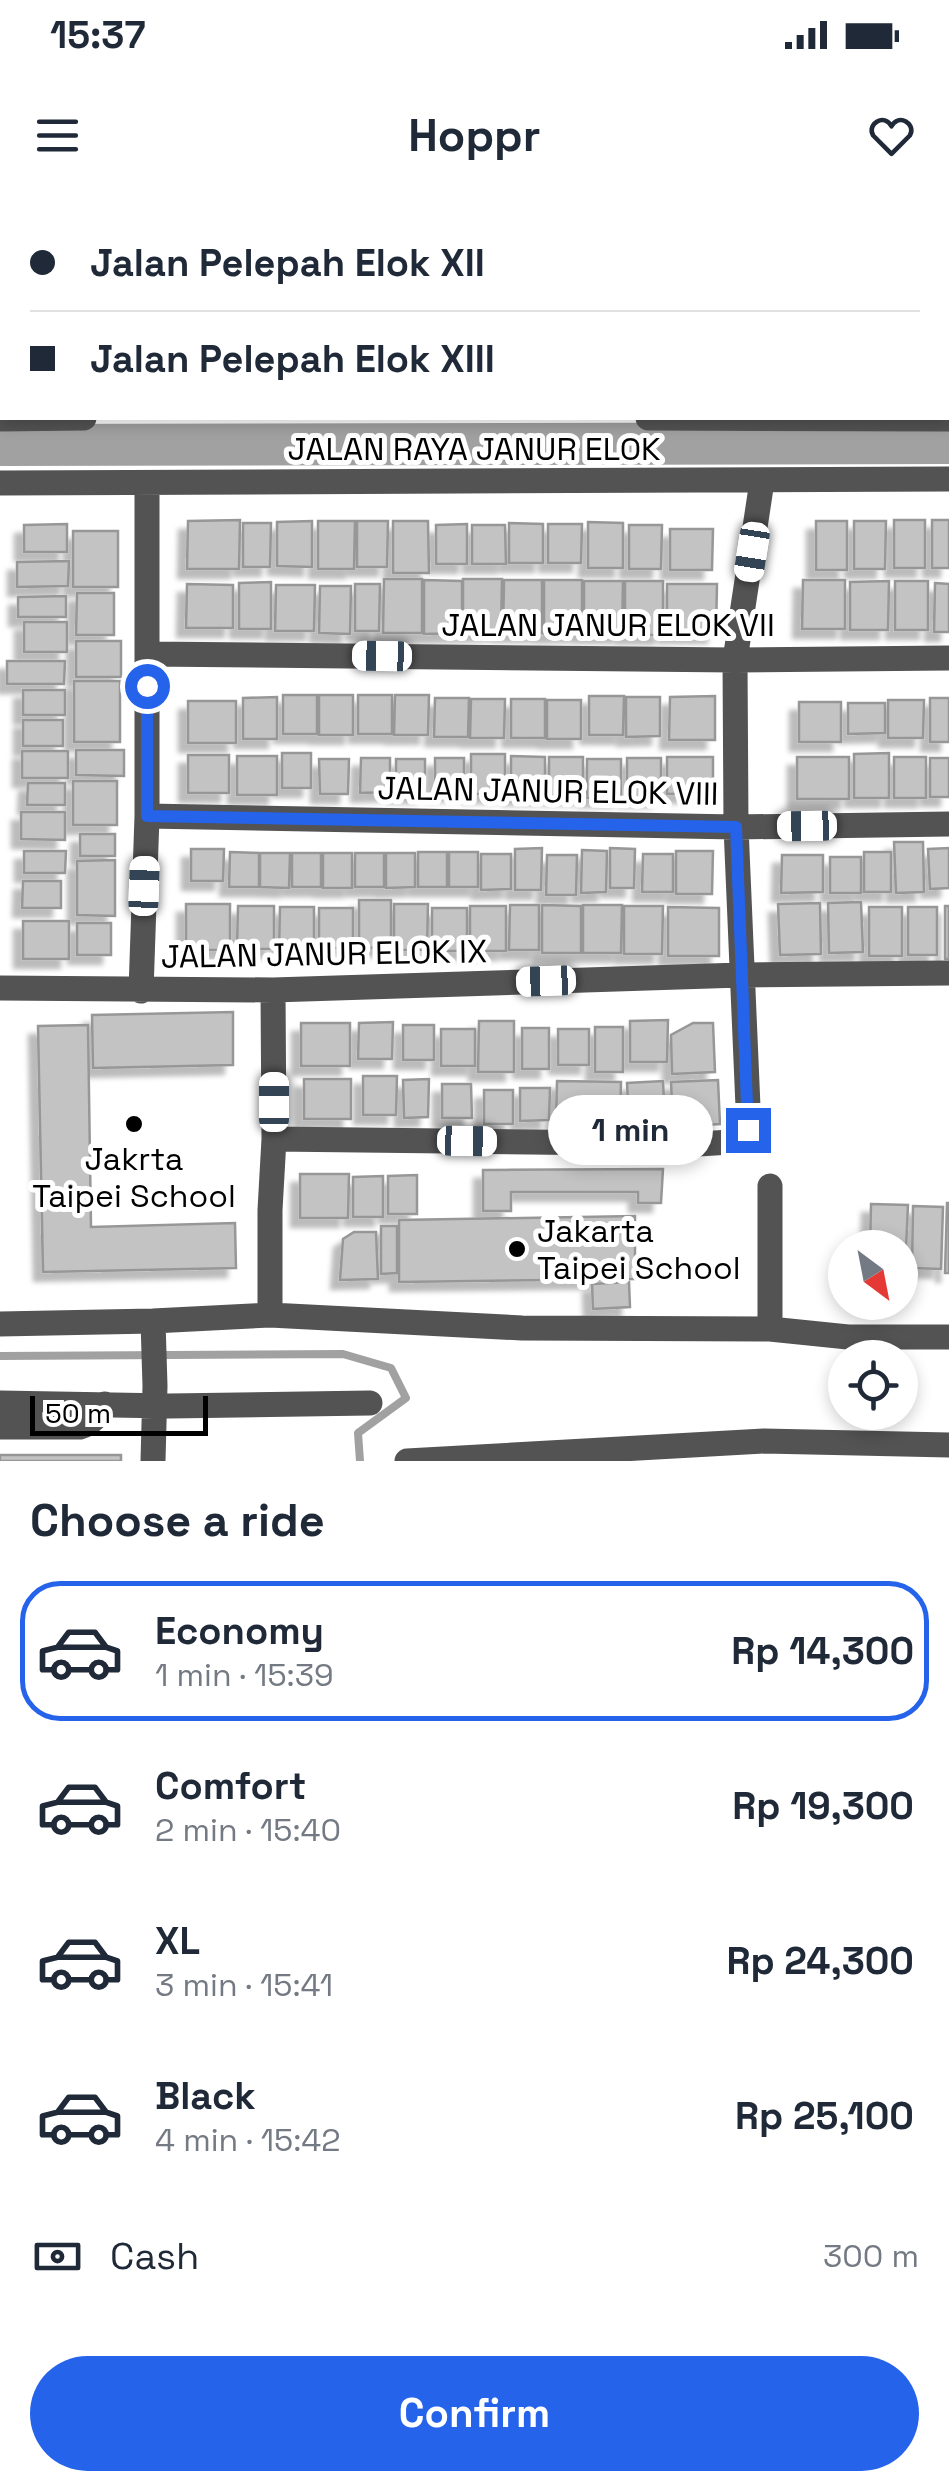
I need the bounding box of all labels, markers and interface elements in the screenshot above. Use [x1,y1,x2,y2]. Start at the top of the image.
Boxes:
text: 15:37 [50,11,145,59]
text: Hoppr [408,107,541,164]
icon: menu [30,108,85,163]
icon: heart [864,108,919,163]
text: Jalan Pelepah Elok XII [90,239,485,287]
text: Jalan Pelepah Elok XIII [90,335,495,383]
street label: JALAN RAYA JANUR ELOK [287,429,661,469]
car [732,520,772,584]
street label: JALAN JANUR ELOK VII [441,605,775,645]
car [352,640,412,672]
route start [125,664,170,709]
street label: JALAN JANUR ELOK VIII [377,768,719,814]
car [777,810,837,842]
car [128,855,160,917]
street label: JALAN JANUR ELOK IX [160,931,488,977]
car [515,965,577,997]
car [259,1072,289,1132]
callout: 1 min [548,1095,713,1165]
route end [726,1108,771,1153]
text: 1 min [591,1110,670,1150]
marker: Jakrta Taipei School [123,1113,145,1135]
car [437,1125,497,1157]
place label: Jakrta Taipei School [32,1139,236,1216]
place label: Jakarta Taipei School [537,1211,741,1288]
north arrow [828,1230,918,1320]
map controls [828,1230,918,1430]
marker: Jakarta Taipei School [506,1238,528,1260]
button: locate [828,1340,918,1430]
scale bar [30,1391,208,1436]
text: 50 m [45,1395,111,1431]
text: Choose a ride [30,1492,325,1549]
icon: car [35,1606,125,1696]
text: Economy [155,1607,324,1655]
text: Rp 14,300 [731,1627,914,1675]
text: 1 min · 15:39 [155,1655,334,1695]
icon: car [35,1761,125,1851]
text: Comfort [155,1762,306,1810]
text: Rp 19,300 [732,1782,914,1830]
text: 2 min · 15:40 [155,1810,341,1850]
icon: car [35,1916,125,2006]
text: XL [155,1917,200,1965]
text: Rp 24,300 [726,1937,914,1985]
text: 3 min · 15:41 [155,1965,333,2005]
icon: car [35,2071,125,2161]
text: Black [155,2072,256,2120]
text: Rp 25,100 [735,2092,914,2140]
text: 4 min · 15:42 [155,2120,341,2160]
icon: cash [30,2229,85,2284]
text: Cash [110,2232,199,2280]
text: 300 m [823,2236,919,2276]
button: Confirm [30,2356,919,2471]

